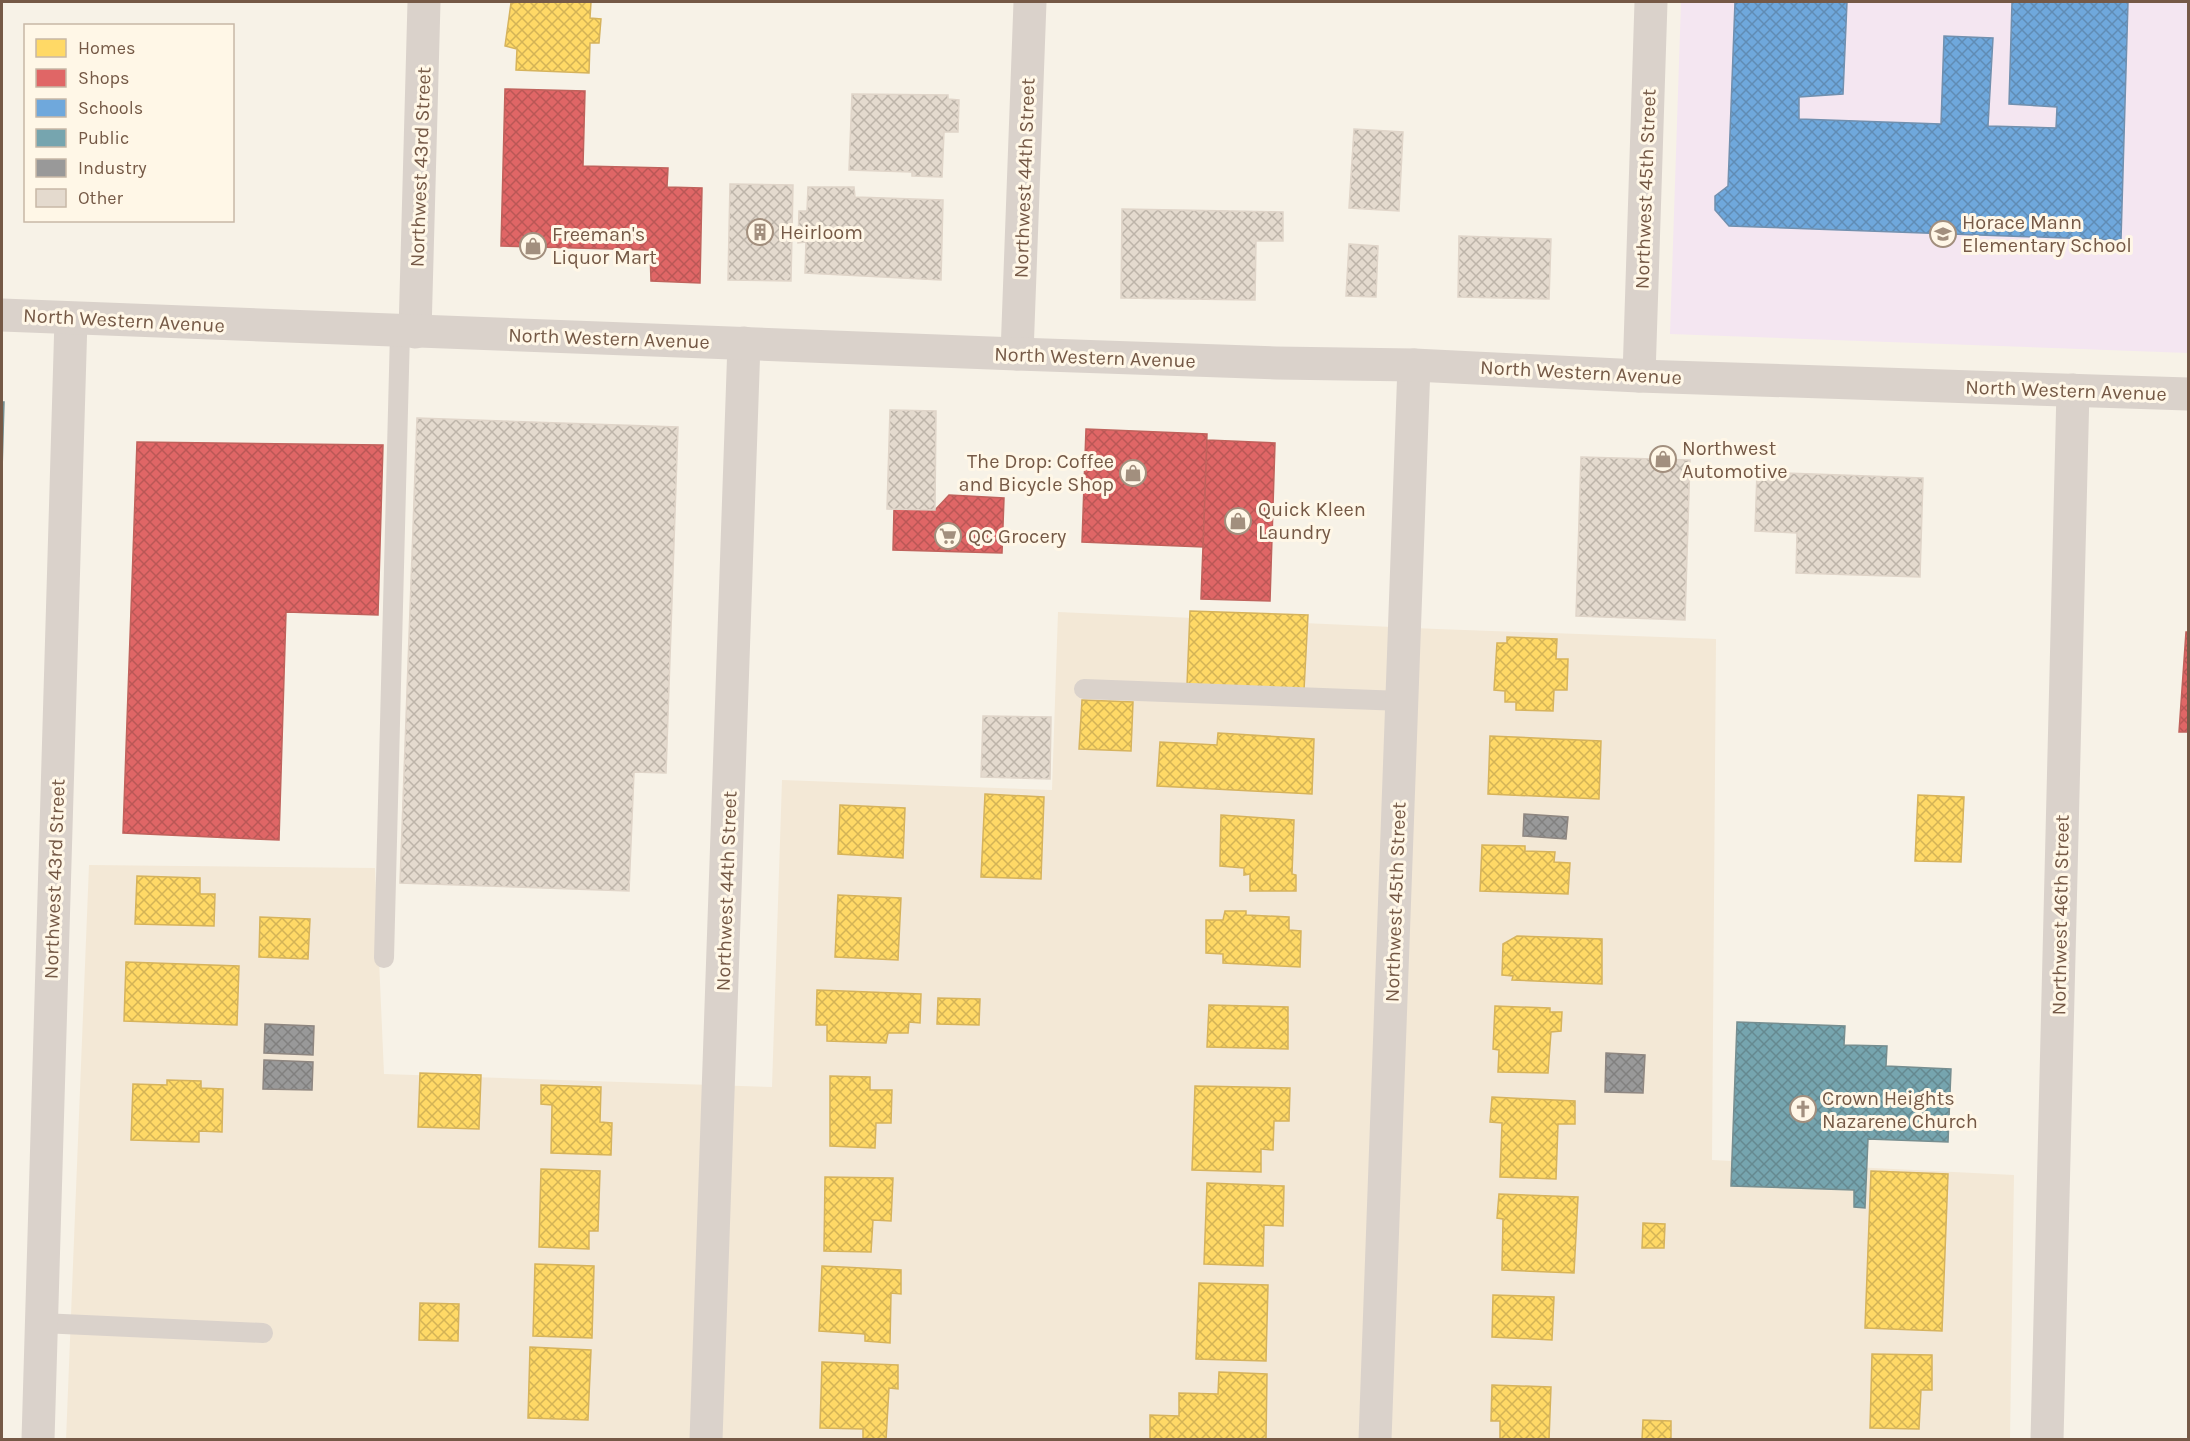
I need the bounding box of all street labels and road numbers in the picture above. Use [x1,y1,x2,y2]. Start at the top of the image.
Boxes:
street label: Northwest 43rd Street [406,66,436,268]
street label: Northwest 44th Street [1010,77,1040,279]
street label: Northwest 45th Street [1631,88,1661,290]
street label: North Western Avenue [23,304,225,337]
street label: North Western Avenue [508,323,710,354]
street label: North Western Avenue [994,342,1196,373]
street label: North Western Avenue [1480,356,1682,389]
street label: North Western Avenue [1965,375,2167,406]
street label: Northwest 43rd Street [40,778,70,980]
street label: Northwest 44th Street [712,790,742,992]
street label: Northwest 45th Street [1381,801,1411,1003]
street label: Northwest 46th Street [2047,814,2074,1016]

